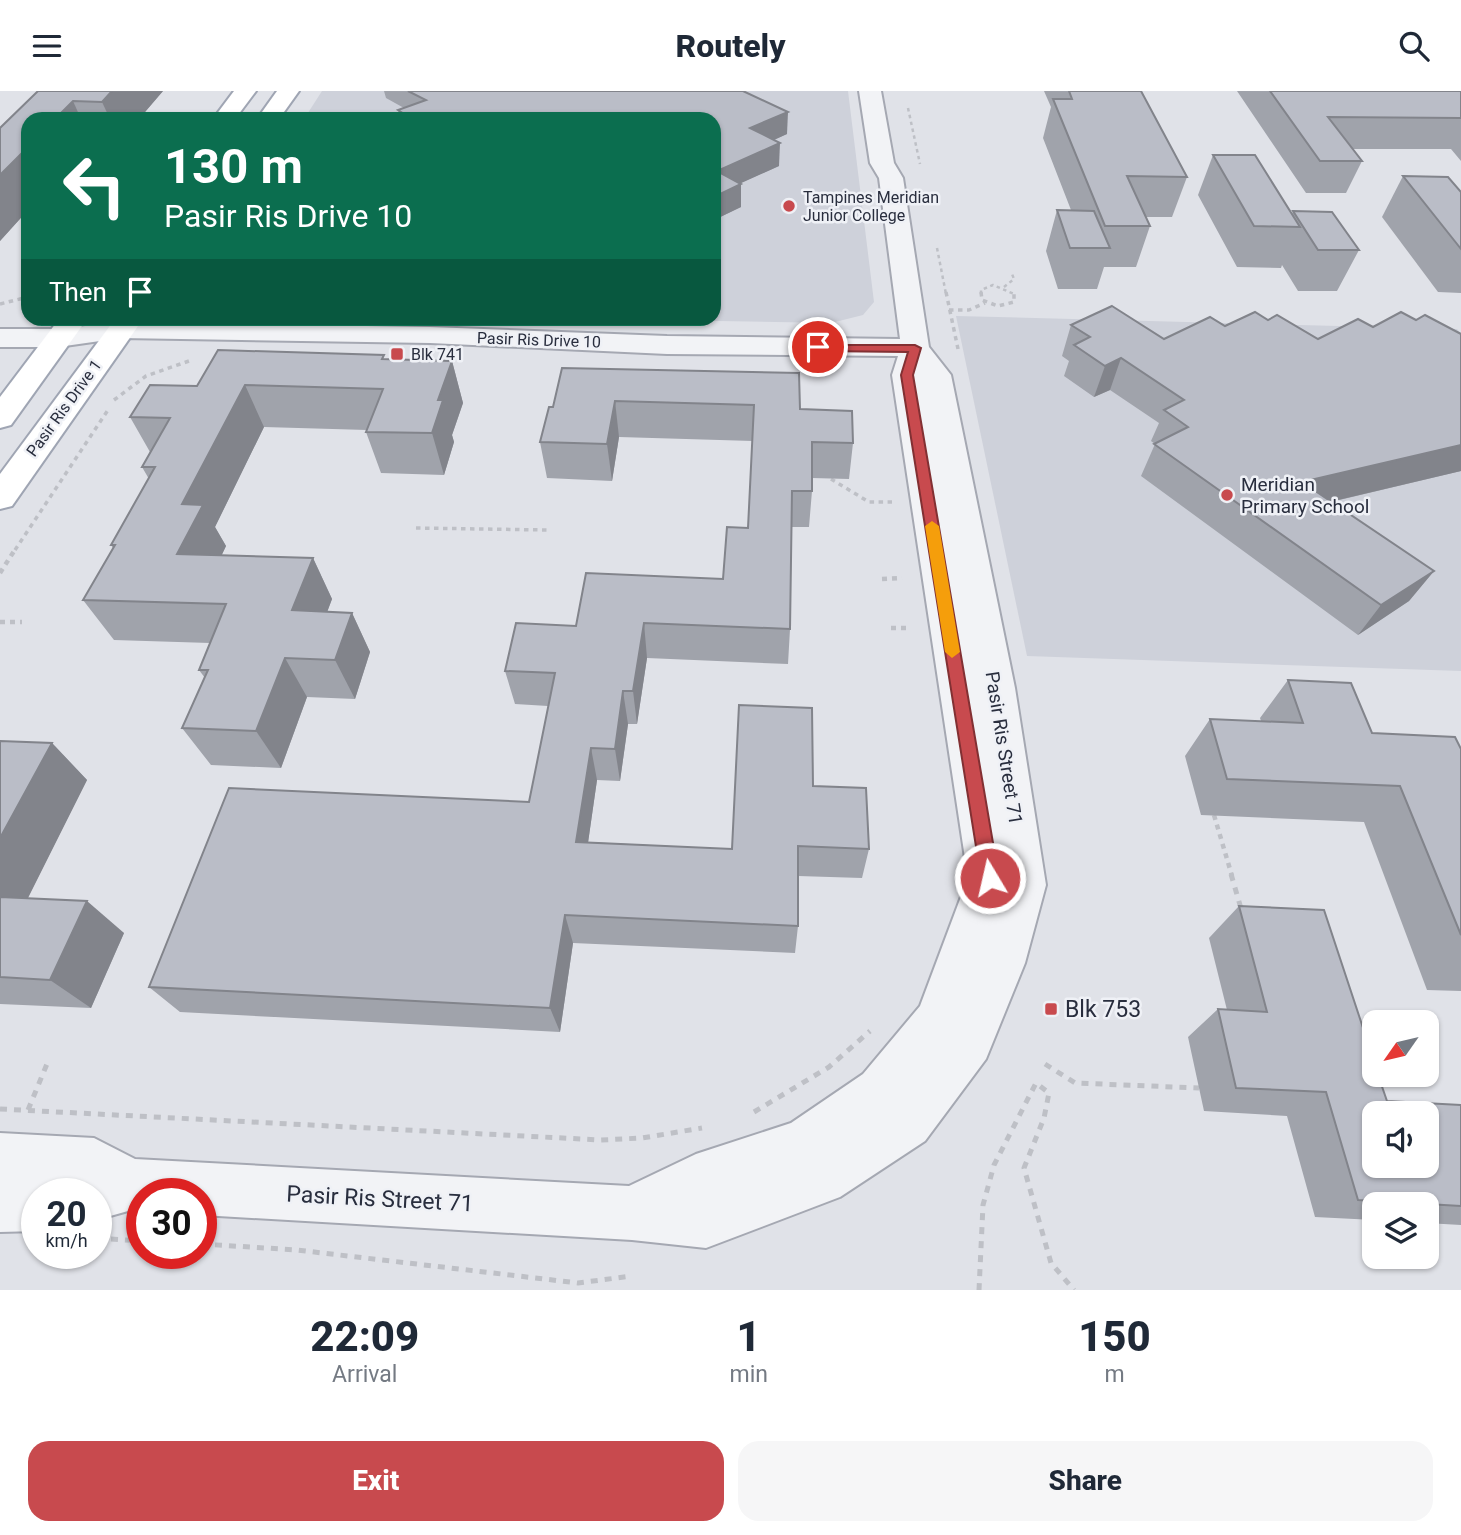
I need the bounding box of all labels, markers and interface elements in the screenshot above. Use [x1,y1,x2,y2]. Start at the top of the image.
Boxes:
icon: menu [28,27,66,65]
text: Routely [676,27,785,65]
icon: search [1395,27,1433,65]
text: 130 m [164,138,303,195]
icon: left [49,140,140,231]
place label: Tampines Meridian Junior College [803,188,939,225]
text: Pasir Ris Drive 10 [164,197,412,235]
marker: Tampines Meridian Junior College [781,198,797,214]
icon: arrive [121,273,159,311]
text: Then [49,277,107,307]
pin [788,317,848,377]
street label: Pasir Ris Drive 10 [477,328,601,352]
icon: arrive [799,328,837,366]
place label: Blk 741 [411,345,464,364]
marker: Blk 741 [389,346,405,362]
street label: Pasir Ris Drive 1 [22,356,106,460]
place label: Meridian Primary School [1241,473,1369,518]
marker: Meridian Primary School [1219,487,1235,503]
street label: Pasir Ris Street 71 [981,670,1027,826]
position arrow [953,841,1027,915]
place label: Blk 753 [1065,996,1141,1023]
marker: Blk 753 [1043,1001,1059,1017]
north arrow [1362,1010,1438,1087]
map controls [1362,1010,1439,1269]
button: sound [1362,1101,1439,1178]
speed limit sign: 30 [126,1178,217,1269]
street label: Pasir Ris Street 71 [286,1181,474,1217]
button: layers [1362,1192,1439,1269]
text: 20 [46,1194,87,1235]
text: km/h [45,1230,88,1251]
text: 22:09 [310,1312,419,1361]
text: 1 [737,1312,761,1361]
text: 150 [1078,1312,1151,1361]
text: Arrival [332,1361,397,1388]
text: min [729,1361,768,1388]
text: m [1104,1361,1125,1388]
button: Exit [28,1441,724,1521]
button: Share [738,1441,1433,1521]

